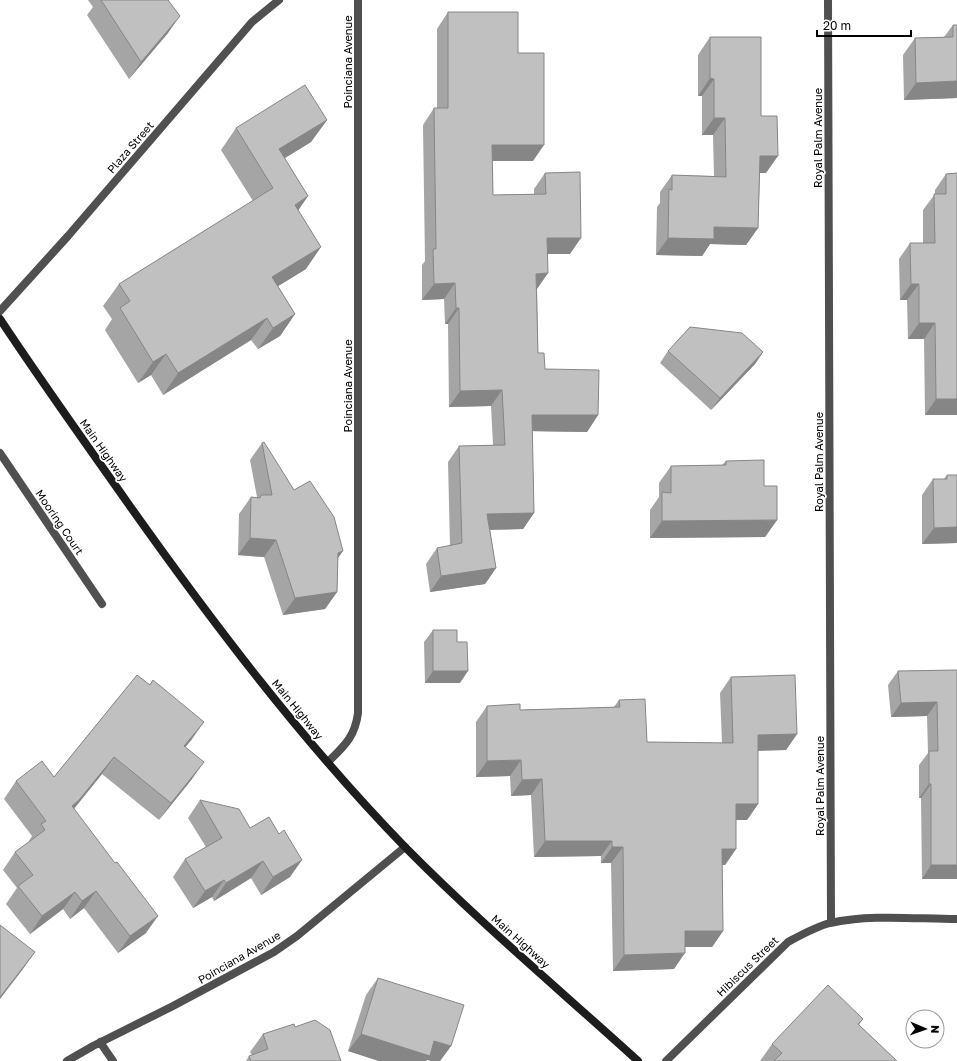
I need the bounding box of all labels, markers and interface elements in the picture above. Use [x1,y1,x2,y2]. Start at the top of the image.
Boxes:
scale bar [817,12,911,38]
street label: Poinciana Avenue [341,15,354,109]
text: 20 m [823,18,851,33]
street label: Royal Palm Avenue [811,88,824,188]
street label: Plaza Street [104,119,156,175]
street label: Poinciana Avenue [341,339,354,433]
street label: Royal Palm Avenue [812,412,825,512]
street label: Main Highway [78,416,130,484]
street label: Mooring Court [33,487,87,557]
street label: Main Highway [270,676,326,742]
street label: Royal Palm Avenue [813,736,826,836]
street label: Main Highway [489,912,553,970]
street label: Poinciana Avenue [195,928,283,986]
street label: Hibiscus Street [713,933,781,999]
north arrow [905,1009,945,1049]
text: N [929,1025,942,1034]

